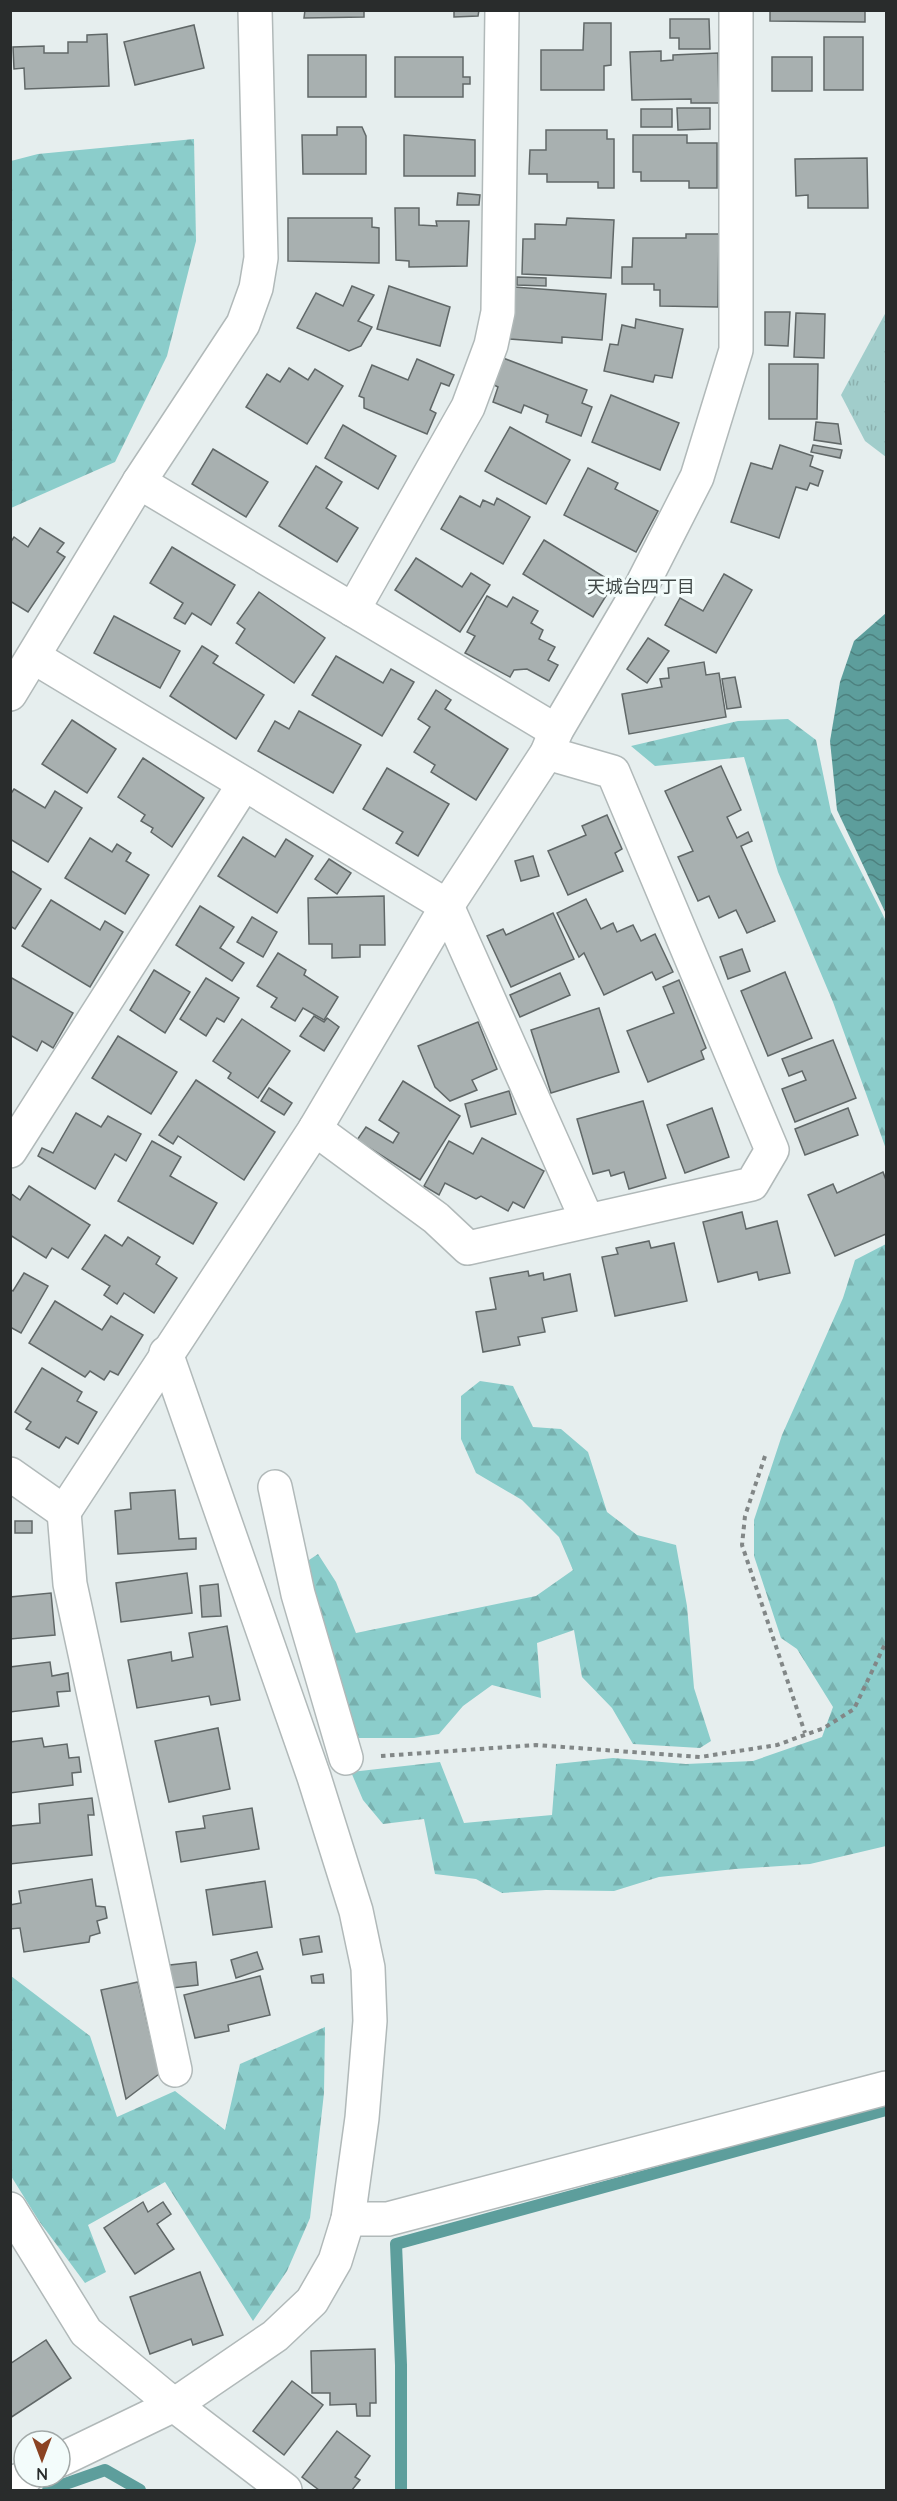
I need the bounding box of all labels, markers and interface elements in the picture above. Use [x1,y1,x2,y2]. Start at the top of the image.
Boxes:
district label: 天城台四丁目 [587,575,695,598]
north arrow [12,2429,72,2489]
text: N [36,2464,48,2484]

